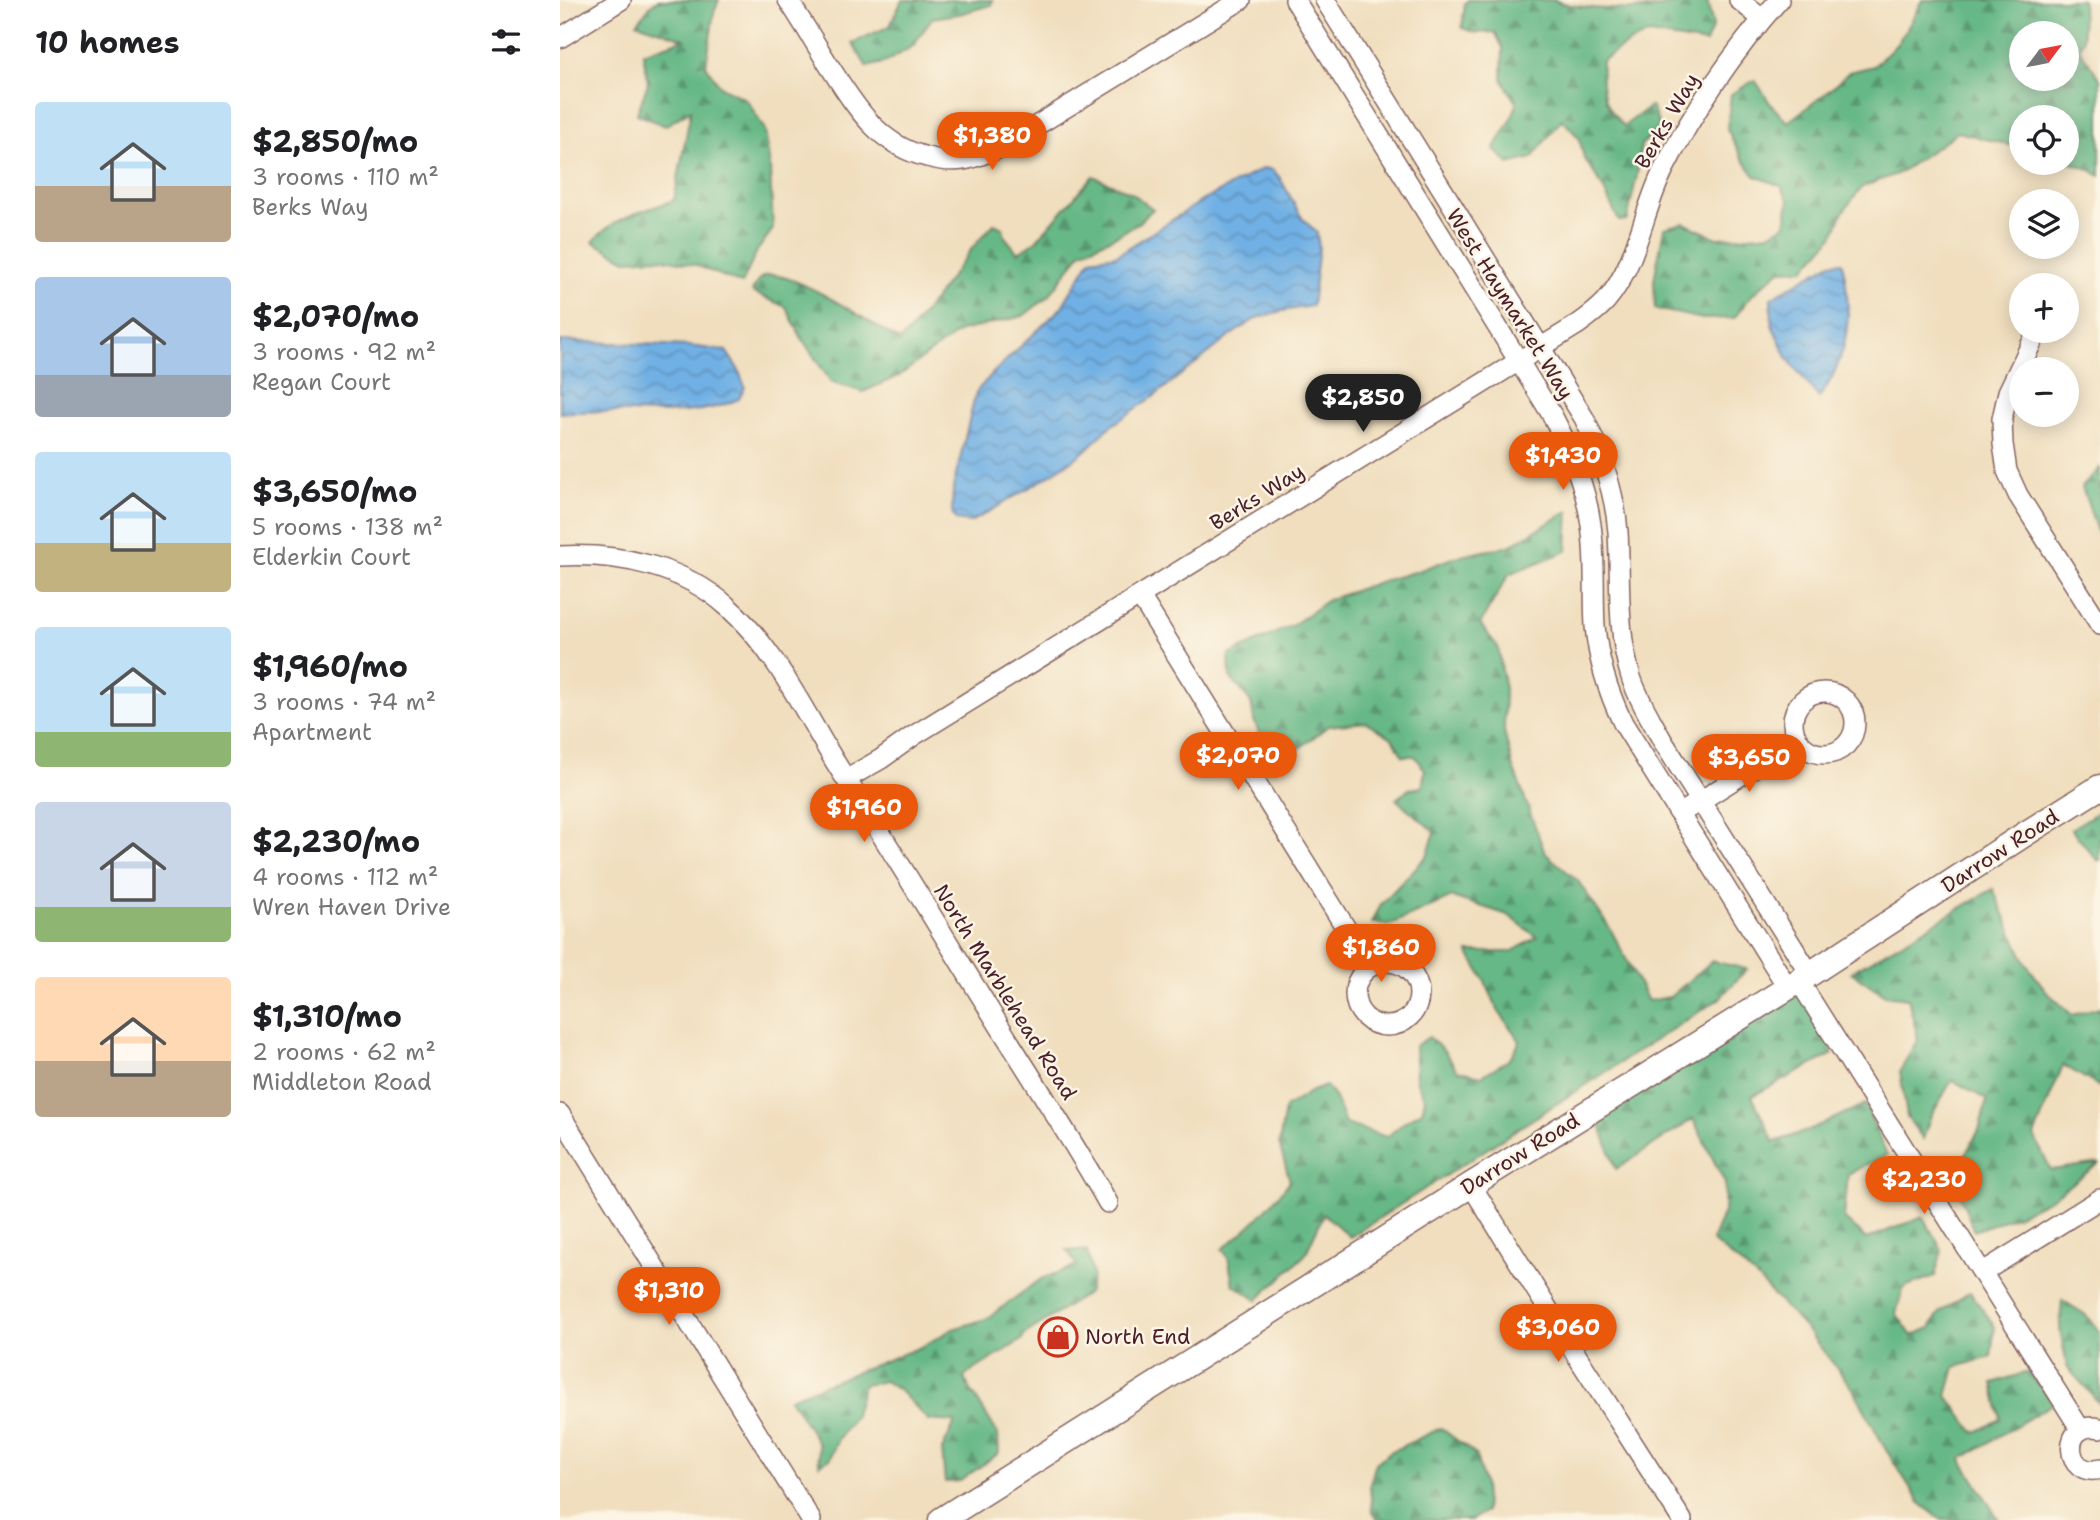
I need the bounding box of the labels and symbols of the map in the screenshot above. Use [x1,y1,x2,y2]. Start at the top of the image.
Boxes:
north arrow [2009,21,2079,91]
street label: Berks Way [1628,68,1706,174]
pin: $1,380 [935,113,1049,172]
street label: West Haymarket Way [1440,203,1580,405]
pin: $2,850 [1306,374,1420,434]
pin: $1,430 [1506,433,1620,492]
street label: Berks Way [1205,457,1309,537]
pin: $2,070 [1181,732,1295,792]
pin: $3,650 [1692,734,1806,794]
pin: $1,960 [807,784,921,844]
street label: Darrow Road [1936,803,2064,899]
street label: North Marblehead Road [927,879,1083,1105]
pin: $1,860 [1324,925,1438,984]
street label: Darrow Road [1455,1106,1585,1202]
pin: $2,230 [1867,1156,1981,1216]
pin: $1,310 [612,1268,726,1327]
pin: $3,060 [1501,1304,1615,1364]
shop icon: North End [1037,1316,1079,1358]
place label: North End [1085,1323,1190,1351]

